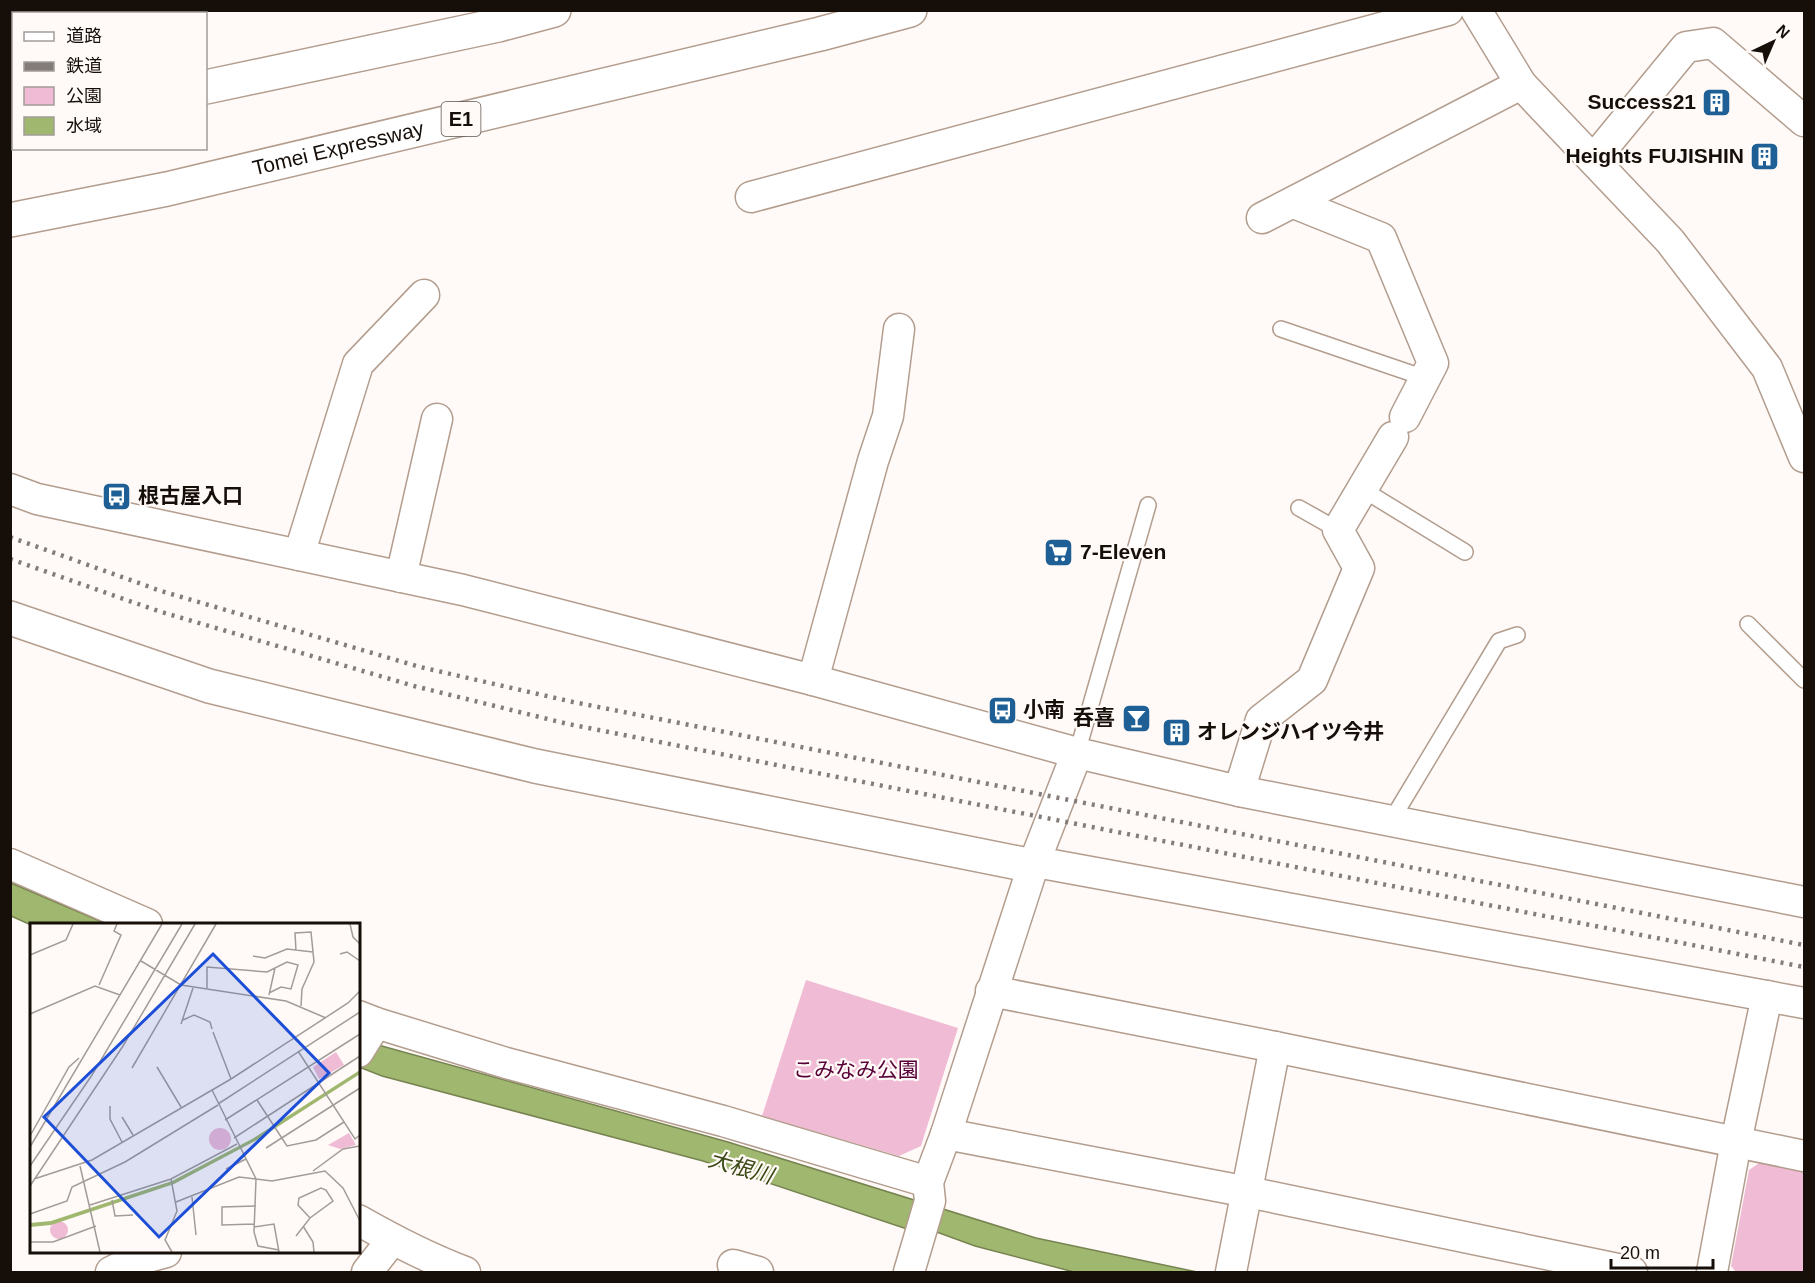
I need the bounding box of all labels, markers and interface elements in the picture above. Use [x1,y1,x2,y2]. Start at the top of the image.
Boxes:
legend [12,12,207,150]
north arrow [1743,12,1803,72]
text: N [1773,21,1793,42]
text: 道路 [66,26,102,46]
text: 鉄道 [66,56,102,76]
text: 公園 [66,86,102,106]
building icon: Success21 [1701,86,1733,118]
place label: Success21 [1587,90,1696,113]
road number: E1 [442,102,480,136]
text: 水域 [66,116,102,136]
street label: Tomei Expressway [250,116,426,179]
building icon: Heights FUJISHIN [1749,140,1781,172]
place label: Heights FUJISHIN [1565,144,1744,167]
bus stop icon: 根古屋入口 [101,480,133,512]
place label: 根古屋入口 [138,484,243,507]
supermarket icon: 7-Eleven [1043,536,1075,568]
place label: 7-Eleven [1080,540,1166,563]
bus stop icon: 小南 [986,694,1018,726]
place label: 小南 [1023,698,1065,721]
bar icon: 呑喜 [1120,702,1152,734]
place label: 呑喜 [1073,706,1115,729]
building icon: オレンジハイツ今井 [1160,716,1192,748]
place label: オレンジハイツ今井 [1197,720,1384,743]
inset map [30,923,360,1253]
park label: こみなみ公園 [793,1058,919,1081]
water label: 大根川 [706,1146,778,1189]
scale bar [1611,1232,1713,1270]
text: 20 m [1620,1243,1660,1263]

